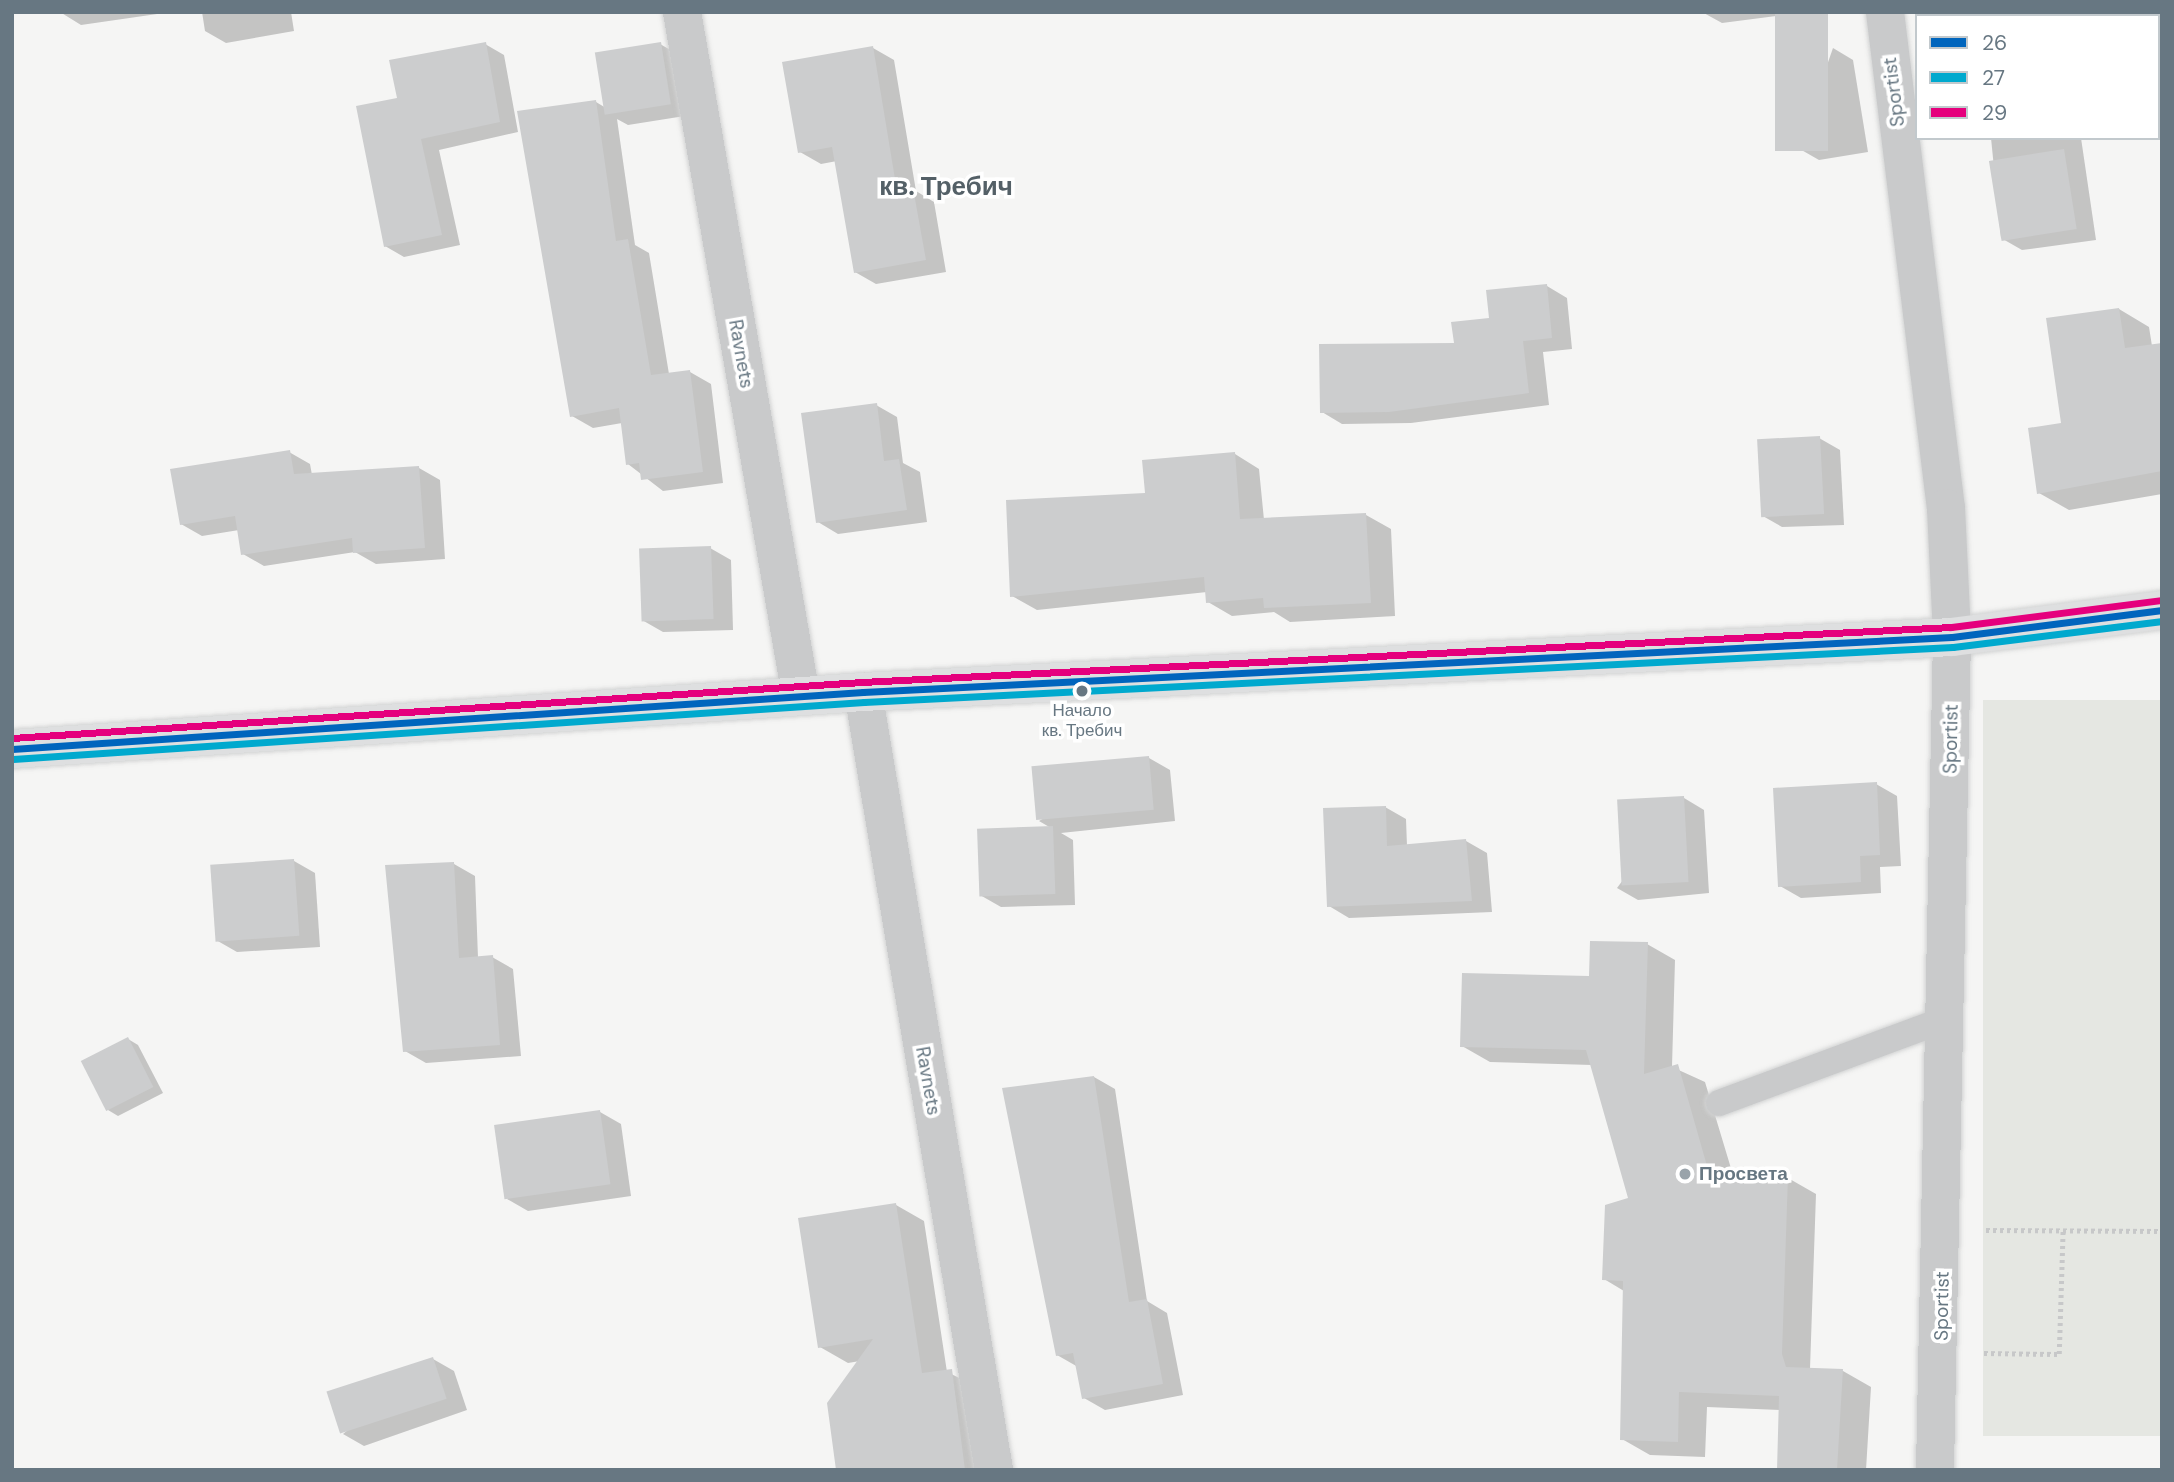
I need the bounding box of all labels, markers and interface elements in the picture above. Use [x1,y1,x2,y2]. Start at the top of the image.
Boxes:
legend [1915,14,2160,140]
text: 26 [1982,29,2007,57]
street label: Sportist [1878,56,1910,128]
text: 27 [1982,64,2005,92]
text: 29 [1982,99,2007,127]
district label: кв. Требич [879,171,1013,203]
street label: Ravnets [724,318,758,390]
marker: Начало кв. Требич [1075,684,1089,698]
place label: Начало кв. Требич [1042,701,1122,741]
street label: Sportist [1939,704,1963,774]
street label: Ravnets [911,1045,945,1117]
place label: Просвета [1699,1163,1788,1185]
marker: Просвета [1677,1166,1693,1182]
street label: Sportist [1930,1271,1954,1341]

